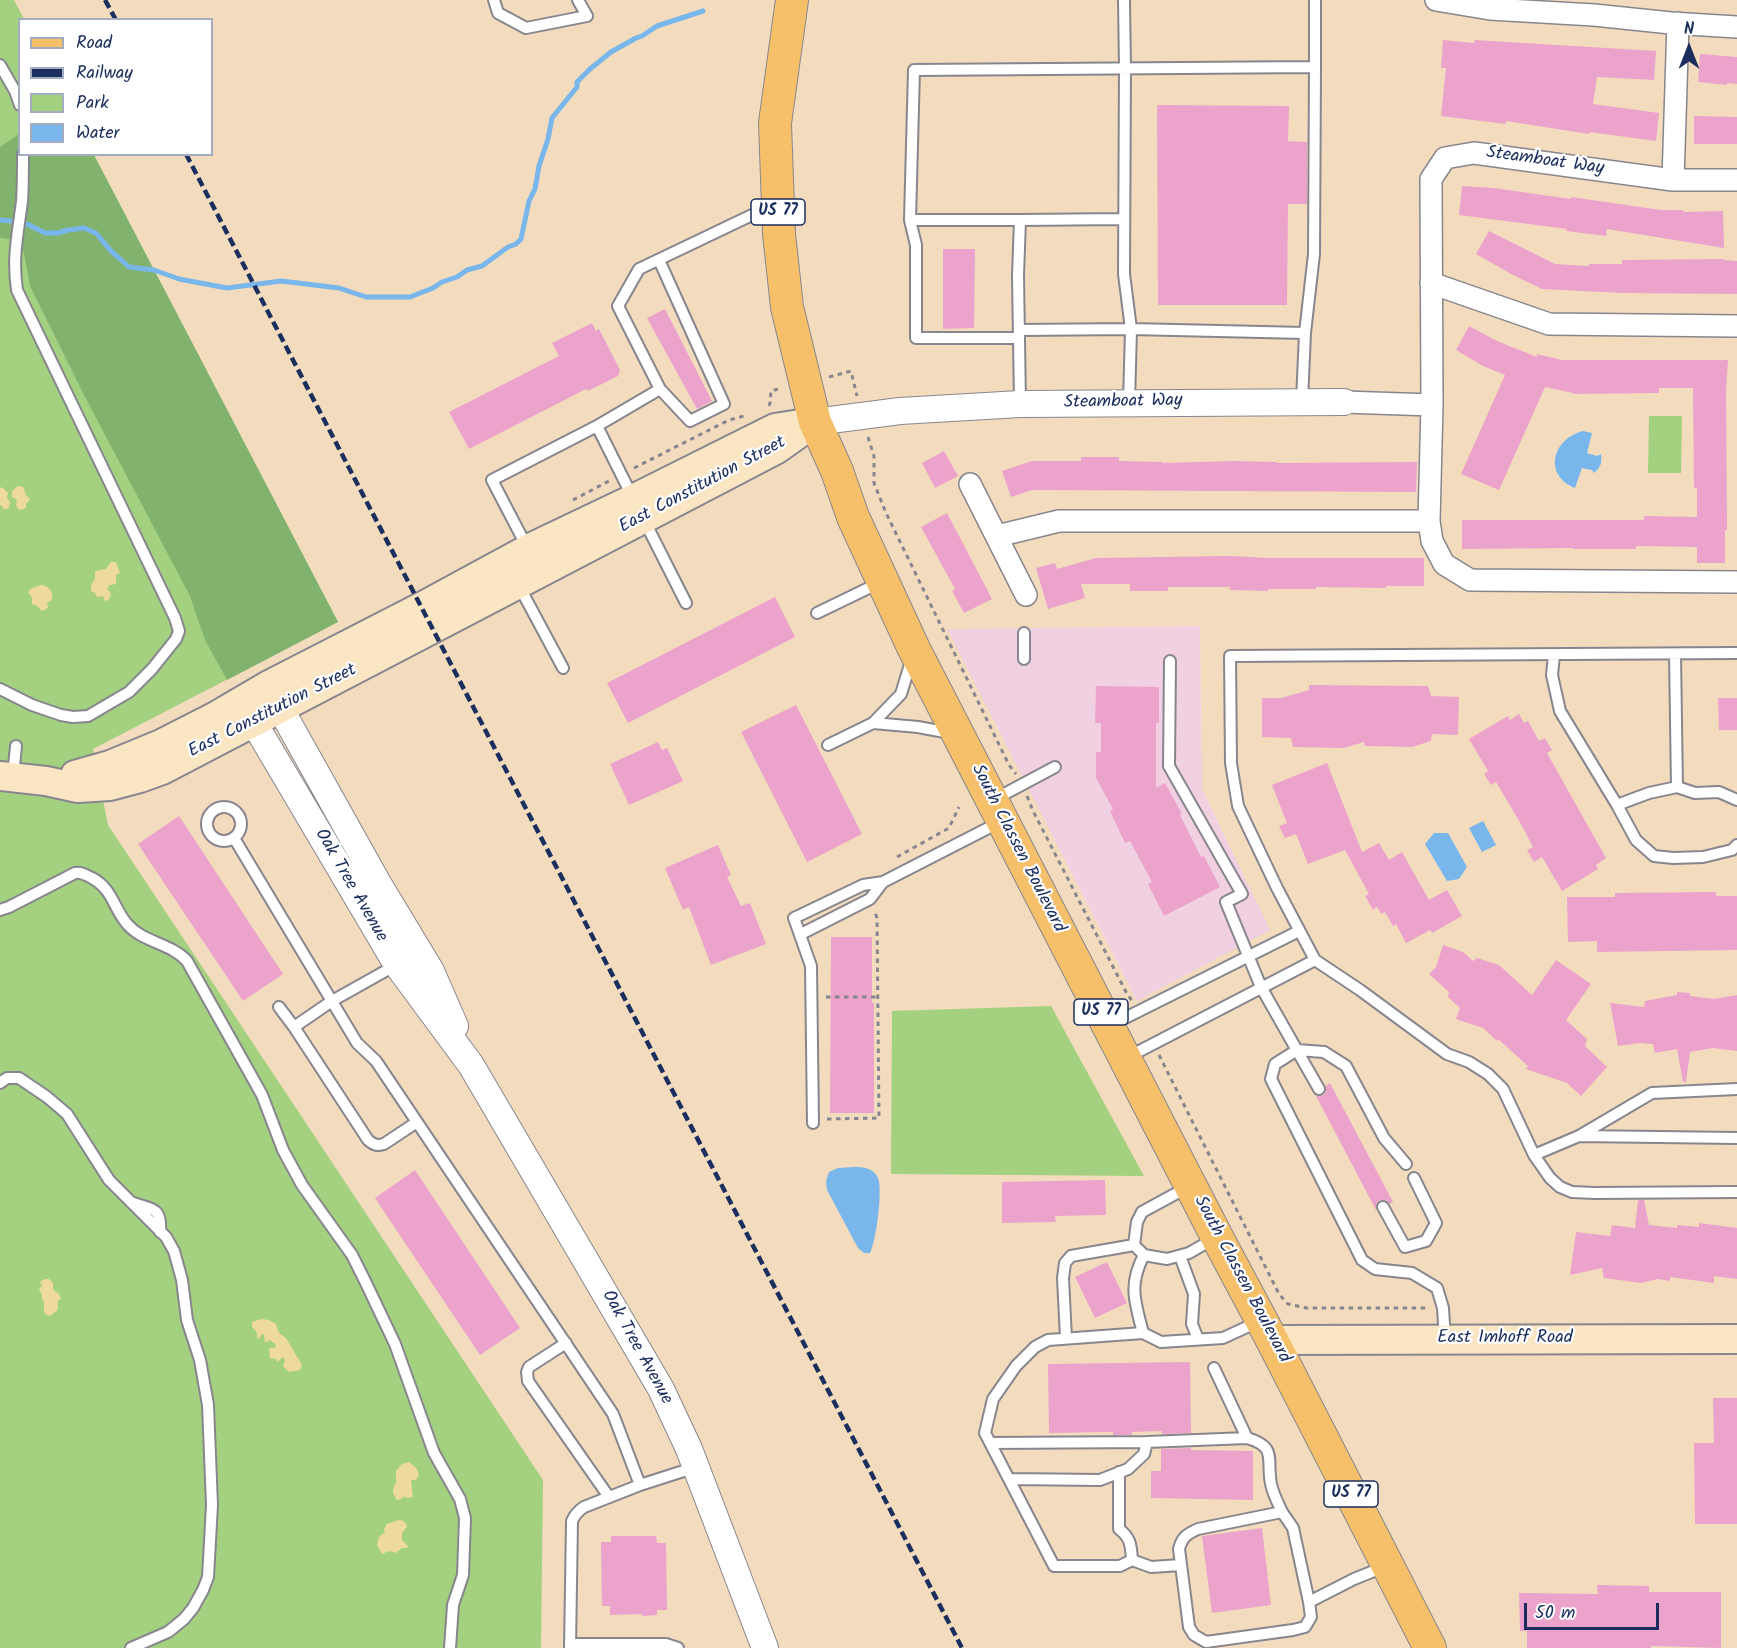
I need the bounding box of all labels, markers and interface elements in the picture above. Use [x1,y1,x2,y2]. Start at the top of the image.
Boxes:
text: N [1684,17,1694,42]
legend [18,18,213,156]
north arrow [1659,18,1719,78]
text: Road [76,29,112,58]
text: Railway [76,59,133,88]
text: Park [76,89,109,118]
text: Water [76,119,120,148]
street label: Steamboat Way [1485,143,1605,181]
road number: US 77 [751,199,805,225]
street label: Steamboat Way [1064,391,1182,415]
street label: East Constitution Street [616,433,790,539]
street label: East Constitution Street [185,660,361,764]
street label: South Classen Boulevard [965,761,1069,937]
street label: Oak Tree Avenue [309,826,391,946]
road number: US 77 [1074,999,1128,1025]
street label: South Classen Boulevard [1188,1193,1294,1367]
street label: Oak Tree Avenue [596,1287,676,1409]
street label: East Imhoff Road [1437,1328,1573,1350]
road number: US 77 [1324,1481,1378,1507]
scale bar [1527,1591,1662,1629]
text: 50 m [1535,1599,1575,1628]

